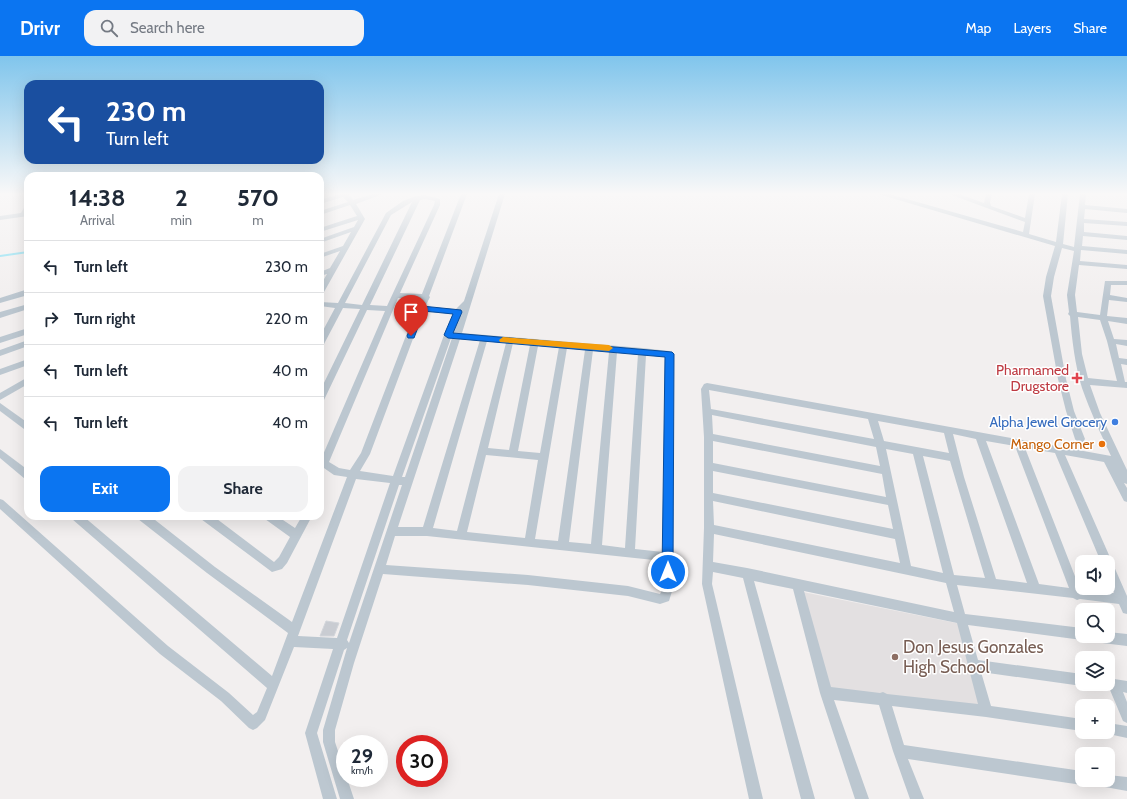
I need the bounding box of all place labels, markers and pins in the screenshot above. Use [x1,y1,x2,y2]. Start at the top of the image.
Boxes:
pin [394,295,428,336]
place label: Pharmamed Drugstore [996,361,1069,395]
marker: Pharmamed Drugstore [1072,373,1082,383]
place label: Alpha Jewel Grocery [989,413,1107,431]
marker: Alpha Jewel Grocery [1110,417,1120,427]
place label: Mango Corner [1010,435,1095,453]
marker: Mango Corner [1097,439,1107,449]
place label: Don Jesus Gonzales High School [903,637,1044,677]
marker: Don Jesus Gonzales High School [890,652,900,662]

